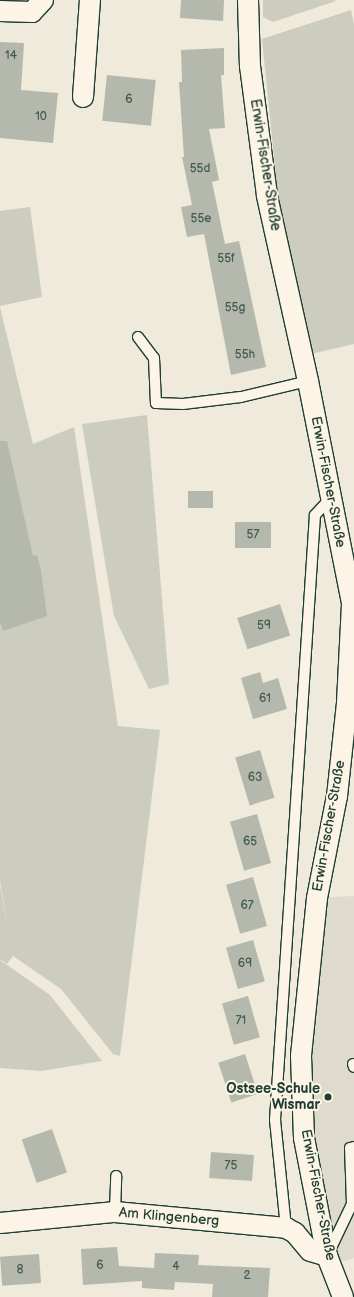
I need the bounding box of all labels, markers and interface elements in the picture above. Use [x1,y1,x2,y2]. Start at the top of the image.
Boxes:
house number: 14 [5,49,17,63]
house number: 6 [125,93,133,107]
street label: Erwin-Fischer-Straße [246,98,284,232]
house number: 10 [35,110,47,124]
house number: 55d [190,162,210,176]
house number: 55e [191,212,211,226]
house number: 55f [217,252,235,266]
house number: 55g [225,301,245,315]
house number: 55h [235,348,255,362]
street label: Erwin-Fischer-Straße [307,415,349,549]
house number: 57 [247,528,259,542]
house number: 59 [257,619,271,633]
house number: 61 [259,692,271,706]
street label: Erwin-Fischer-Straße [309,759,349,893]
house number: 63 [248,771,262,785]
house number: 65 [243,835,257,849]
house number: 67 [240,899,254,913]
house number: 69 [238,957,252,971]
house number: 71 [236,1014,246,1028]
place label: Ostsee-Schule Wismar [226,1081,320,1114]
marker: Ostsee-Schule Wismar [323,1092,333,1102]
street label: Erwin-Fischer-Straße [297,1128,339,1262]
house number: 75 [225,1159,237,1173]
street label: Am Klingenberg [118,1204,220,1230]
house number: 6 [96,1259,104,1273]
house number: 4 [172,1260,180,1274]
house number: 8 [17,1263,23,1277]
house number: 2 [243,1269,251,1283]

